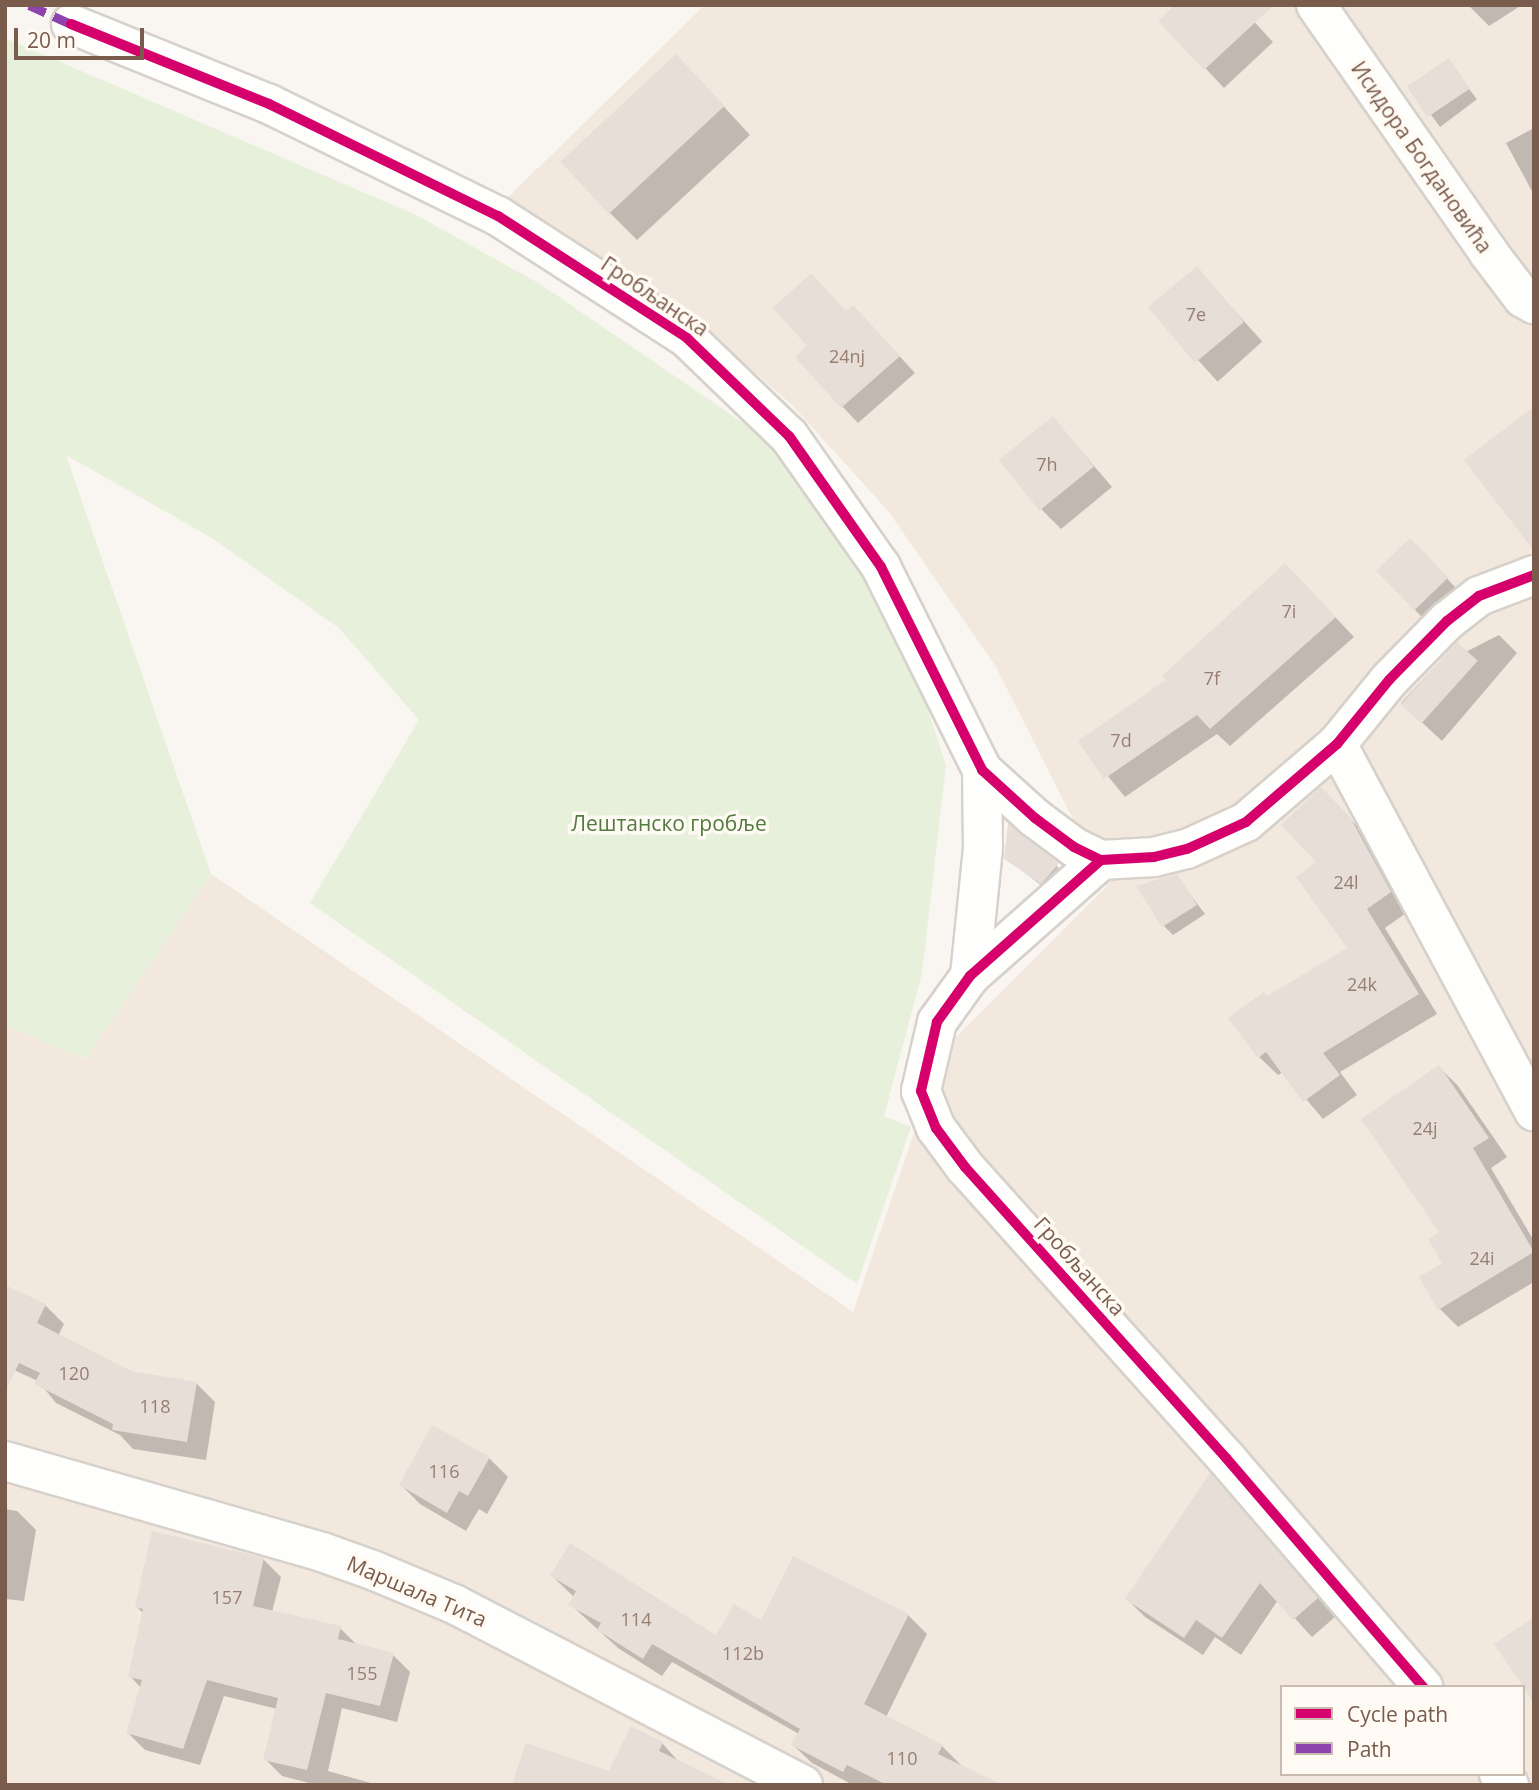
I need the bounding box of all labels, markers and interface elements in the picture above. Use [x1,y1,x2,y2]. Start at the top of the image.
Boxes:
scale bar [18,14,147,58]
text: 20 m [27,26,76,54]
street label: Исидора Богдановића [1346,56,1498,258]
street label: Гробљанска [597,251,713,341]
house number: 7e [1186,303,1206,325]
house number: 24nj [829,345,865,367]
house number: 7h [1036,453,1058,475]
house number: 7i [1282,600,1296,622]
house number: 7f [1204,667,1220,689]
house number: 7d [1110,729,1132,751]
park label: Лештанско гробље [571,810,767,836]
house number: 24l [1333,871,1359,893]
house number: 24k [1347,973,1377,995]
house number: 24j [1412,1117,1438,1139]
street label: Гробљанска [1029,1211,1131,1321]
house number: 24i [1469,1247,1495,1269]
house number: 120 [59,1362,89,1384]
house number: 118 [140,1395,170,1417]
house number: 116 [429,1460,459,1482]
street label: Маршала Тита [343,1550,491,1632]
house number: 157 [212,1586,242,1608]
house number: 114 [621,1608,651,1630]
house number: 112b [722,1642,764,1664]
house number: 155 [347,1662,377,1684]
legend [1280,1685,1525,1776]
text: Cycle path [1347,1700,1448,1728]
text: Path [1347,1735,1392,1763]
house number: 110 [887,1747,917,1769]

